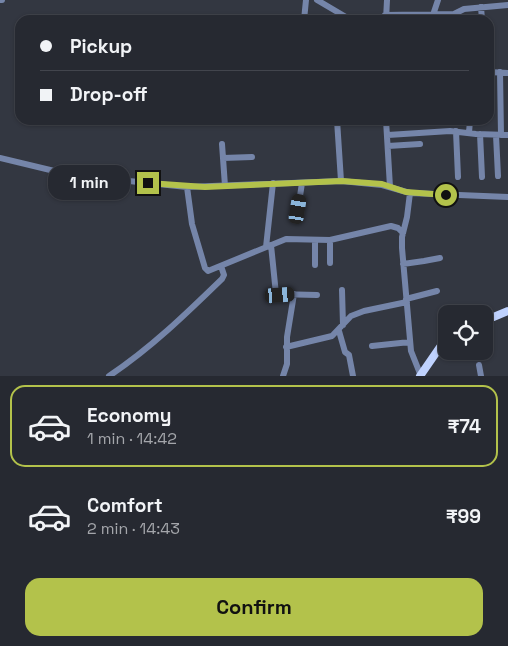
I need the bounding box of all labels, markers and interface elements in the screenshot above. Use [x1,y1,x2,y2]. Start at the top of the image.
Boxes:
text: Pickup [70,34,132,59]
text: Drop-off [70,82,148,107]
callout: 1 min [48,166,130,200]
text: 1 min [69,172,109,193]
route end [137,172,159,194]
route start [435,184,457,206]
car [288,193,307,225]
car [264,286,295,304]
map controls [438,305,493,360]
button: locate [438,305,493,360]
text: Economy [87,403,171,428]
icon: car [27,404,72,449]
text: ₹74 [447,414,481,439]
text: 1 min · 14:42 [87,428,177,449]
text: Comfort [87,493,163,518]
icon: car [27,494,72,539]
text: ₹99 [446,504,481,529]
text: 2 min · 14:43 [87,518,180,539]
button: Confirm [25,578,483,636]

